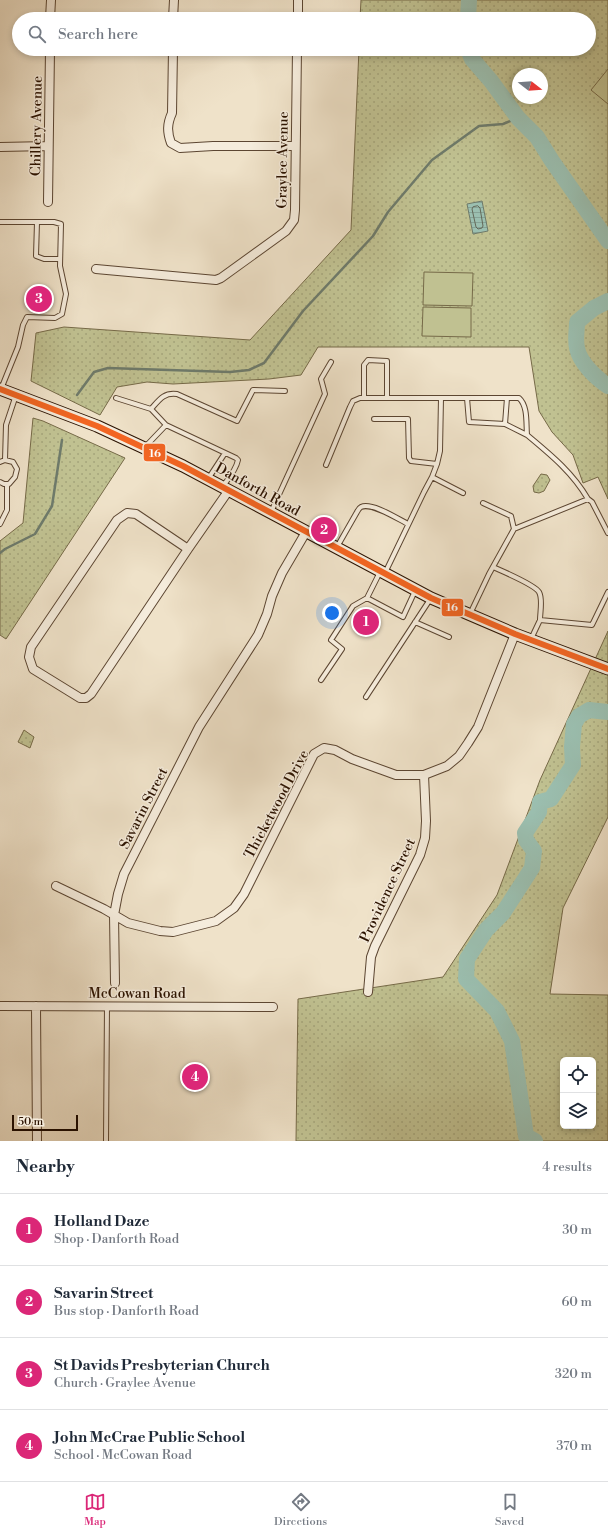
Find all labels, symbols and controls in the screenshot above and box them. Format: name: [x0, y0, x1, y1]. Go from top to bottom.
search box: [12, 12, 596, 56]
icon: search: [26, 23, 48, 45]
text: Search here: [58, 25, 138, 44]
north arrow: [512, 68, 548, 104]
street label: Chillery Avenue: [27, 76, 47, 176]
street label: Graylee Avenue: [273, 111, 293, 209]
pin: 3: [26, 284, 52, 314]
line badge: 16: [143, 443, 166, 462]
text: 16: [149, 447, 161, 461]
street label: Danforth Road: [212, 459, 303, 521]
pin: 2: [311, 515, 337, 545]
line badge: 16: [441, 598, 464, 617]
text: 16: [446, 601, 458, 615]
your location: [322, 603, 342, 623]
pin: 1: [353, 607, 379, 637]
street label: Thicketwood Drive: [241, 747, 313, 862]
street label: Savarin Street: [116, 765, 172, 852]
street label: Providence Street: [356, 835, 420, 945]
street label: McCowan Road: [88, 985, 186, 1003]
map controls: [560, 1057, 596, 1129]
button: locate: [560, 1057, 596, 1093]
pin: 4: [182, 1062, 208, 1092]
button: layers: [560, 1093, 596, 1129]
scale bar: [12, 1113, 78, 1132]
text: 50 m: [18, 1115, 43, 1129]
text: Nearby: [16, 1156, 75, 1178]
text: 4 results: [542, 1159, 592, 1175]
text: Holland Daze: [54, 1212, 150, 1231]
text: 1: [26, 1222, 32, 1238]
text: 30 m: [562, 1222, 592, 1238]
text: Shop · Danforth Road: [54, 1231, 179, 1247]
text: Savarin Street: [54, 1284, 153, 1303]
text: 2: [25, 1294, 33, 1310]
text: 60 m: [561, 1294, 592, 1310]
text: Bus stop · Danforth Road: [54, 1303, 199, 1319]
text: St Davids Presbyterian Church: [54, 1356, 270, 1375]
text: 3: [25, 1366, 33, 1382]
text: 320 m: [555, 1366, 592, 1382]
text: Church · Graylee Avenue: [54, 1375, 196, 1391]
text: John McCrae Public School: [54, 1428, 245, 1447]
text: 4: [25, 1438, 33, 1454]
text: 370 m: [556, 1438, 592, 1454]
text: School · McCowan Road: [54, 1447, 192, 1463]
tab: Map: [84, 1491, 106, 1529]
tab: Directions: [274, 1491, 327, 1529]
tab: Saved: [495, 1491, 524, 1529]

